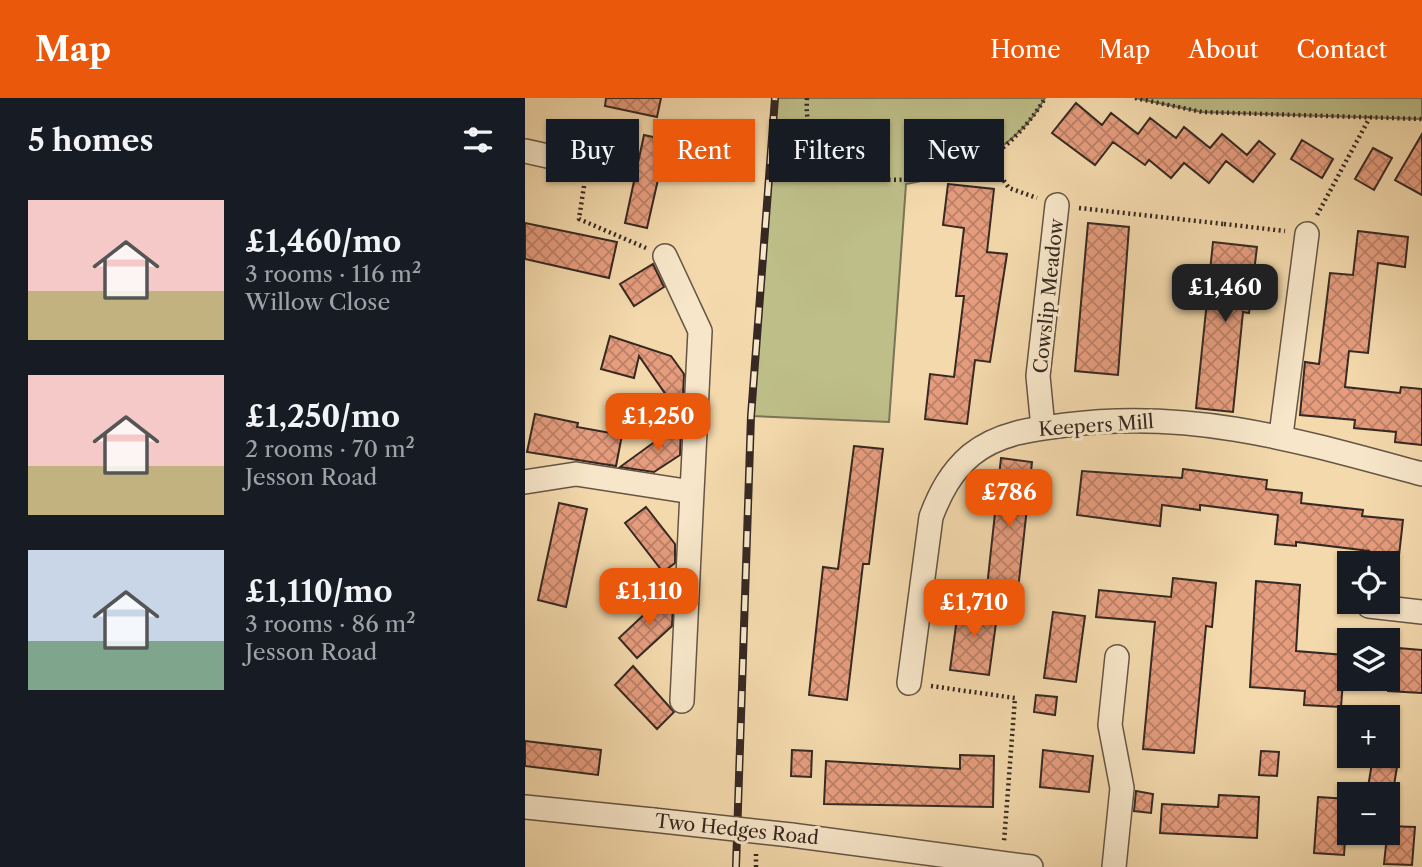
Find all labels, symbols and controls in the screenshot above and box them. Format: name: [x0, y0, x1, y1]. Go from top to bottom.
text: Map: [35, 29, 111, 70]
text: Home: [990, 35, 1061, 64]
text: Map: [1099, 35, 1150, 64]
text: About: [1188, 35, 1259, 64]
text: Contact: [1297, 35, 1387, 64]
chip: Buy: [546, 119, 639, 182]
chip: Rent: [653, 119, 755, 182]
chip: Filters: [769, 119, 890, 182]
chip: New: [904, 119, 1004, 182]
icon: filters: [459, 121, 497, 159]
text: 5 homes: [28, 122, 153, 159]
street label: Cowslip Meadow: [1029, 217, 1068, 375]
text: £1,460/mo: [245, 223, 401, 260]
icon: home: [84, 228, 168, 312]
text: 3 rooms · 116 m²: [245, 260, 421, 288]
pin: £1,460: [1168, 264, 1282, 324]
text: £1,460: [1188, 273, 1262, 301]
text: Willow Close: [245, 288, 390, 316]
pin: £1,250: [601, 394, 715, 453]
text: £1,250/mo: [245, 398, 400, 435]
text: £1,250: [621, 402, 695, 430]
icon: home: [84, 403, 168, 487]
street label: Keepers Mill: [1038, 410, 1155, 441]
text: 2 rooms · 70 m²: [245, 435, 415, 463]
text: Jesson Road: [245, 463, 377, 491]
pin: £786: [968, 470, 1050, 529]
text: £786: [981, 478, 1037, 506]
map controls: [1337, 551, 1400, 845]
button: locate: [1337, 551, 1400, 614]
pin: £1,110: [592, 568, 706, 628]
text: £1,110/mo: [245, 573, 392, 610]
text: £1,110: [615, 577, 683, 605]
icon: home: [84, 578, 168, 662]
pin: £1,710: [917, 580, 1031, 639]
text: £1,710: [940, 588, 1008, 616]
text: 3 rooms · 86 m²: [245, 610, 416, 638]
button: layers: [1337, 628, 1400, 691]
text: Jesson Road: [245, 638, 377, 666]
button: +: [1337, 705, 1400, 768]
button: −: [1337, 782, 1400, 845]
street label: Two Hedges Road: [654, 809, 820, 850]

